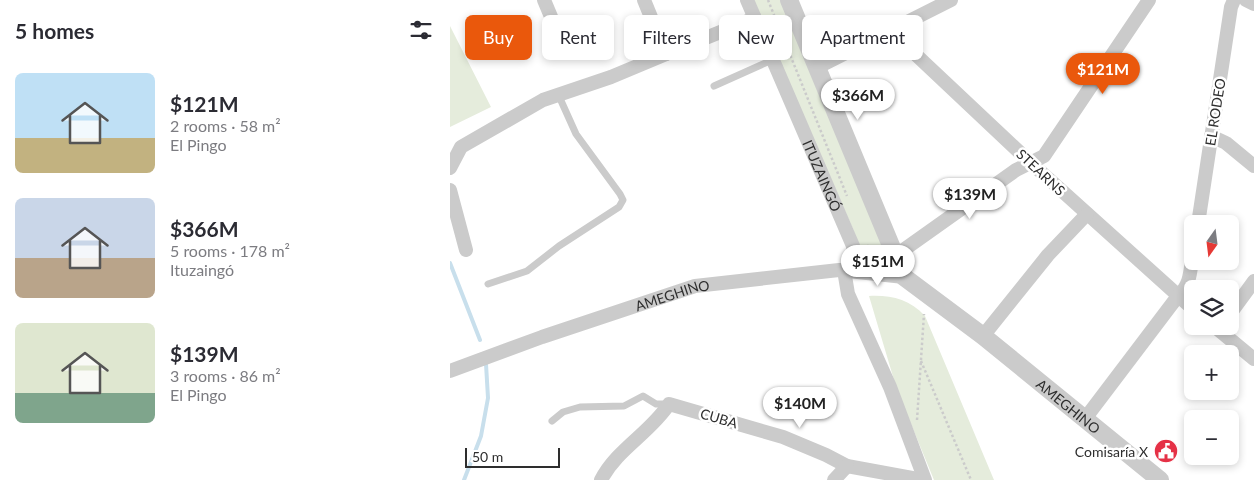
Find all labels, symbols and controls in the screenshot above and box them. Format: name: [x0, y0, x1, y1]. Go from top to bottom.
chip: Buy: [465, 15, 532, 60]
chip: Rent: [542, 15, 614, 60]
chip: Filters: [624, 15, 709, 60]
chip: New: [719, 15, 792, 60]
chip: Apartment: [802, 15, 923, 60]
icon: filters: [407, 16, 435, 44]
text: 5 homes: [15, 18, 94, 43]
pin: $121M: [1068, 52, 1138, 95]
text: $121M: [1077, 59, 1129, 78]
street label: EL RODEO: [1201, 77, 1229, 147]
pin: $366M: [823, 78, 893, 121]
text: $366M: [832, 85, 884, 104]
text: $121M: [170, 91, 239, 116]
icon: home: [55, 93, 115, 153]
text: 2 rooms · 58 m²: [170, 116, 281, 135]
text: El Pingo: [170, 135, 227, 154]
street label: ITUZAINGÓ: [800, 137, 846, 214]
street label: STEARNS: [1013, 145, 1069, 199]
pin: $139M: [935, 178, 1005, 220]
text: $139M: [944, 184, 996, 203]
north arrow: [1184, 215, 1239, 270]
map controls: [1184, 215, 1239, 465]
text: $366M: [170, 216, 239, 241]
icon: home: [55, 218, 115, 278]
text: 5 rooms · 178 m²: [170, 241, 290, 260]
pin: $151M: [843, 244, 913, 287]
text: $151M: [852, 251, 904, 270]
text: Ituzaingó: [170, 260, 234, 279]
street label: AMEGHINO: [633, 276, 710, 314]
button: layers: [1184, 280, 1239, 335]
text: $139M: [170, 341, 239, 366]
icon: home: [55, 343, 115, 403]
button: +: [1184, 345, 1239, 400]
text: 3 rooms · 86 m²: [170, 366, 281, 385]
street label: AMEGHINO: [1033, 375, 1104, 437]
text: El Pingo: [170, 385, 227, 404]
pin: $140M: [765, 386, 835, 429]
text: $140M: [774, 393, 826, 412]
street label: CUBA: [698, 405, 740, 432]
button: −: [1184, 410, 1239, 465]
public building icon: Comisaría X: [1153, 438, 1179, 464]
place label: Comisaría X: [1075, 443, 1148, 460]
scale bar: [465, 445, 560, 468]
text: 50 m: [472, 448, 503, 465]

